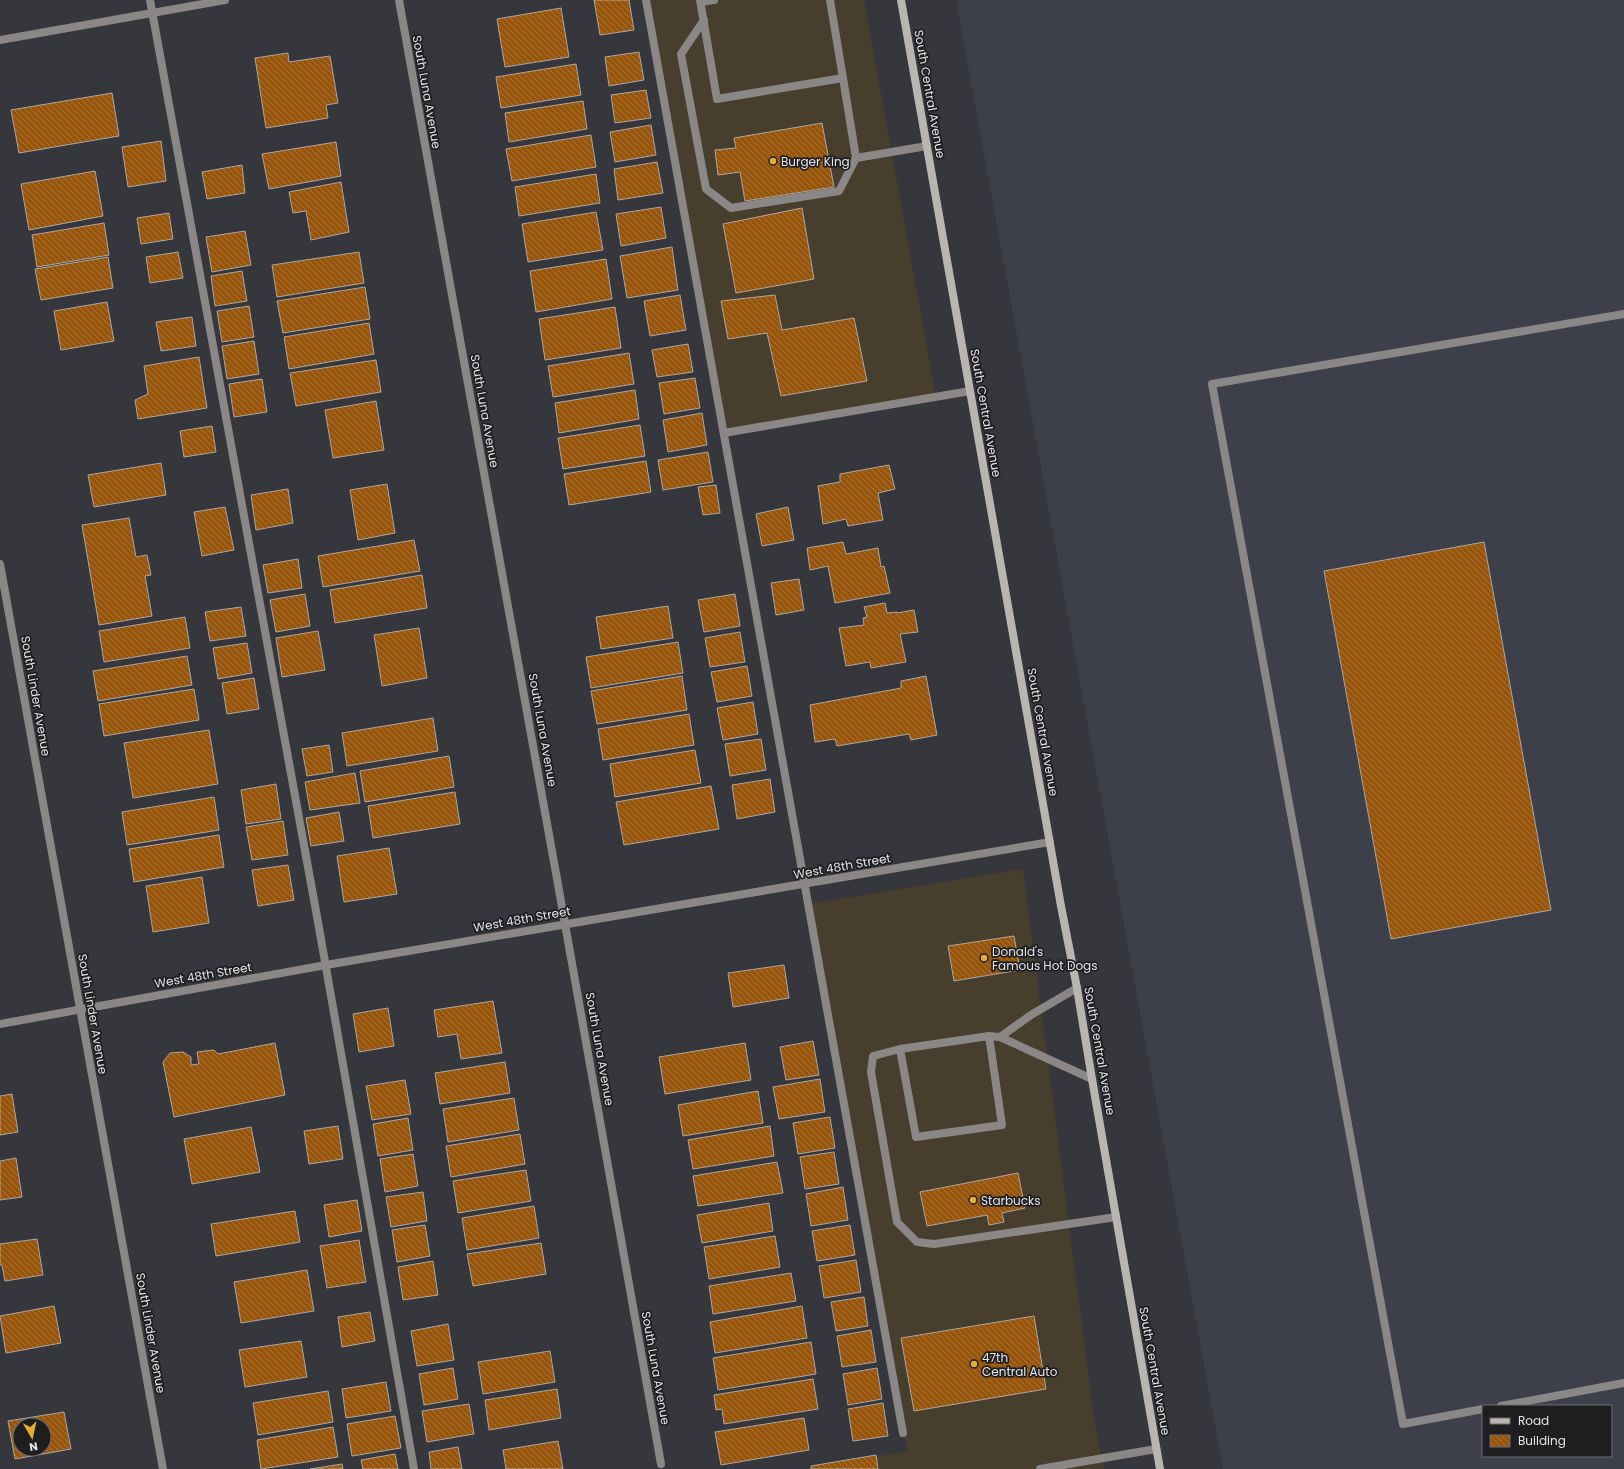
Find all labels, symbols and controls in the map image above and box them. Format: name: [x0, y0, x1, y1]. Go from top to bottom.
street label: South Central Avenue: [910, 28, 950, 160]
street label: South Luna Avenue: [409, 34, 445, 150]
place label: Burger King: [781, 153, 850, 170]
marker: Burger King: [768, 156, 778, 166]
street label: South Central Avenue: [966, 347, 1006, 479]
street label: South Luna Avenue: [467, 353, 503, 469]
street label: South Linder Avenue: [17, 635, 55, 757]
street label: South Central Avenue: [1023, 666, 1063, 798]
street label: South Luna Avenue: [525, 672, 561, 788]
street label: West 48th Street: [792, 849, 892, 883]
street label: West 48th Street: [472, 902, 572, 936]
place label: Donald's Famous Hot Dogs: [992, 943, 1097, 974]
street label: South Linder Avenue: [74, 953, 112, 1075]
marker: Donald's Famous Hot Dogs: [979, 953, 989, 963]
street label: West 48th Street: [153, 958, 253, 992]
street label: South Central Avenue: [1080, 985, 1120, 1117]
street label: South Luna Avenue: [582, 991, 618, 1107]
place label: Starbucks: [981, 1192, 1041, 1209]
marker: Starbucks: [968, 1195, 978, 1205]
street label: South Linder Avenue: [132, 1272, 170, 1394]
street label: South Central Avenue: [1135, 1305, 1175, 1437]
street label: South Luna Avenue: [638, 1310, 674, 1426]
place label: 47th Central Auto: [982, 1349, 1058, 1380]
marker: 47th Central Auto: [969, 1359, 979, 1369]
legend: [1482, 1405, 1612, 1457]
text: Road: [1518, 1412, 1549, 1429]
north arrow: [12, 1417, 52, 1457]
text: Building: [1518, 1432, 1566, 1449]
text: N: [28, 1438, 39, 1455]

